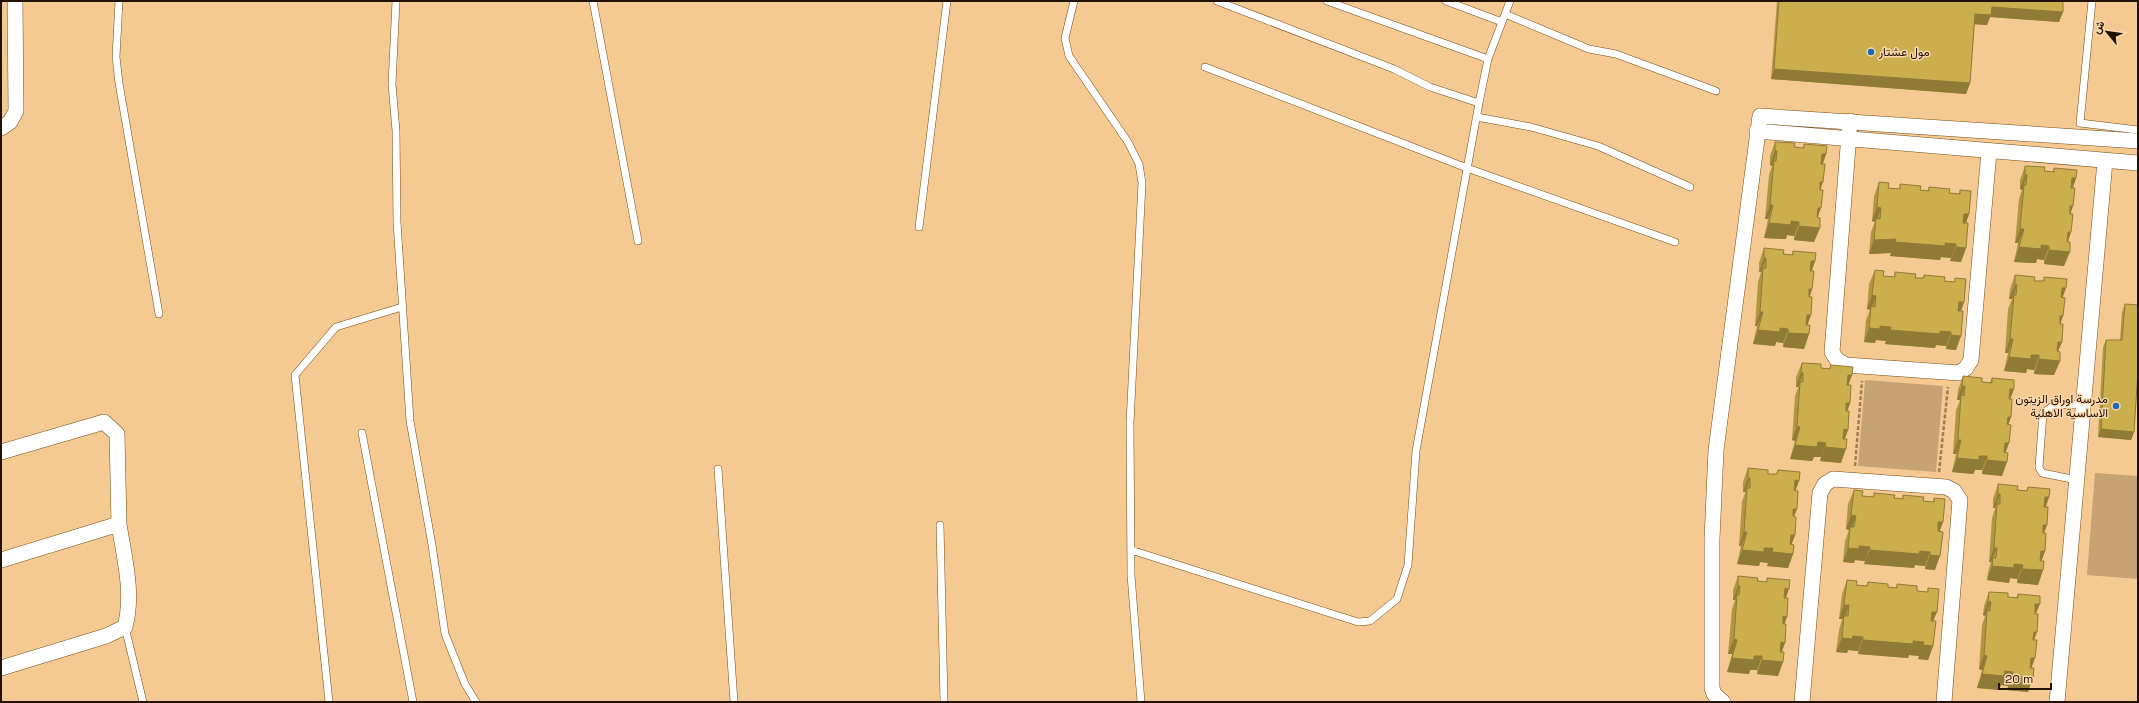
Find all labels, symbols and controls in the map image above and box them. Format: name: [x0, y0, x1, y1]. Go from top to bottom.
north arrow: [2087, 12, 2127, 52]
text: ش: [2089, 18, 2108, 36]
place label: مول عشتار: [1878, 44, 1930, 60]
marker: مول عشتار: [1866, 47, 1876, 57]
place label: مدرسة اوراق الزيتون الاساسية الاهلية: [2015, 391, 2108, 421]
marker: مدرسة اوراق الزيتون الاساسية الاهلية: [2111, 401, 2121, 411]
scale bar: [1999, 665, 2051, 691]
text: 20 m: [2005, 671, 2033, 687]

